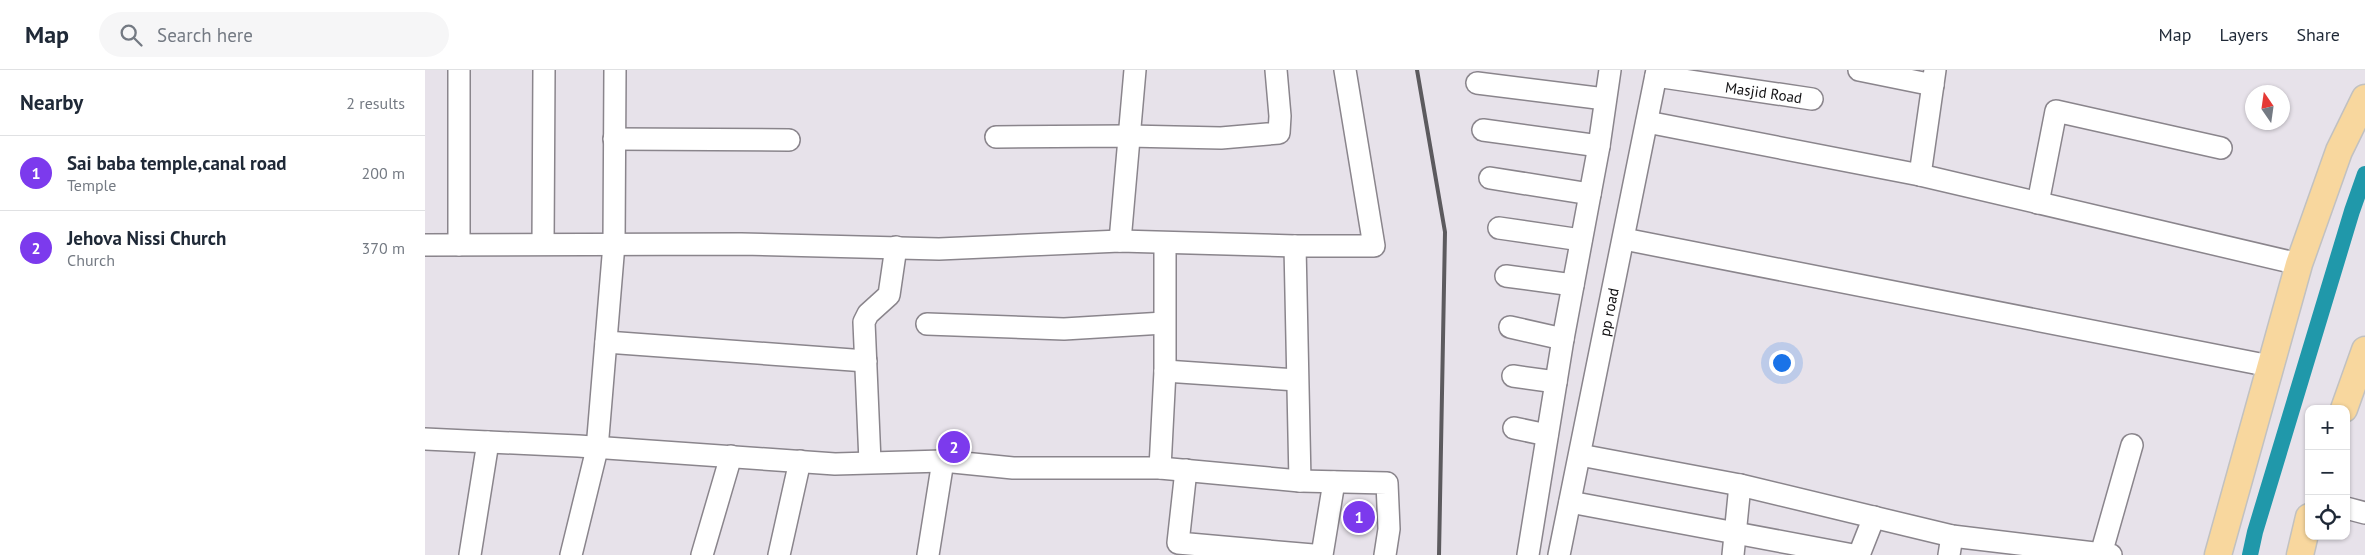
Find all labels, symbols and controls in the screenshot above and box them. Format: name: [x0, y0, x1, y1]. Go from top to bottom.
search box: [99, 12, 449, 57]
text: Map: [25, 19, 69, 50]
icon: search: [117, 21, 145, 49]
text: Search here: [157, 23, 253, 47]
text: Map: [2159, 23, 2191, 46]
text: Layers: [2219, 23, 2268, 46]
text: Share: [2296, 23, 2340, 46]
street label: Masjid Road: [1724, 77, 1804, 107]
north arrow: [2245, 85, 2290, 130]
text: Nearby: [20, 89, 83, 116]
text: 2 results: [346, 93, 405, 113]
text: Sai baba temple,canal road: [67, 151, 287, 175]
text: 1: [31, 163, 41, 183]
text: 200 m: [362, 163, 405, 183]
text: Temple: [67, 175, 116, 195]
text: Jehova Nissi Church: [67, 226, 226, 250]
text: 2: [31, 238, 41, 258]
text: 370 m: [362, 238, 405, 258]
text: Church: [67, 250, 115, 270]
street label: pp road: [1594, 286, 1622, 338]
your location: [1769, 350, 1795, 376]
map controls: [2305, 405, 2350, 540]
button: +: [2305, 405, 2350, 450]
pin: 2: [938, 428, 970, 466]
button: −: [2305, 450, 2350, 495]
button: locate: [2305, 495, 2350, 540]
pin: 1: [1343, 498, 1375, 536]

